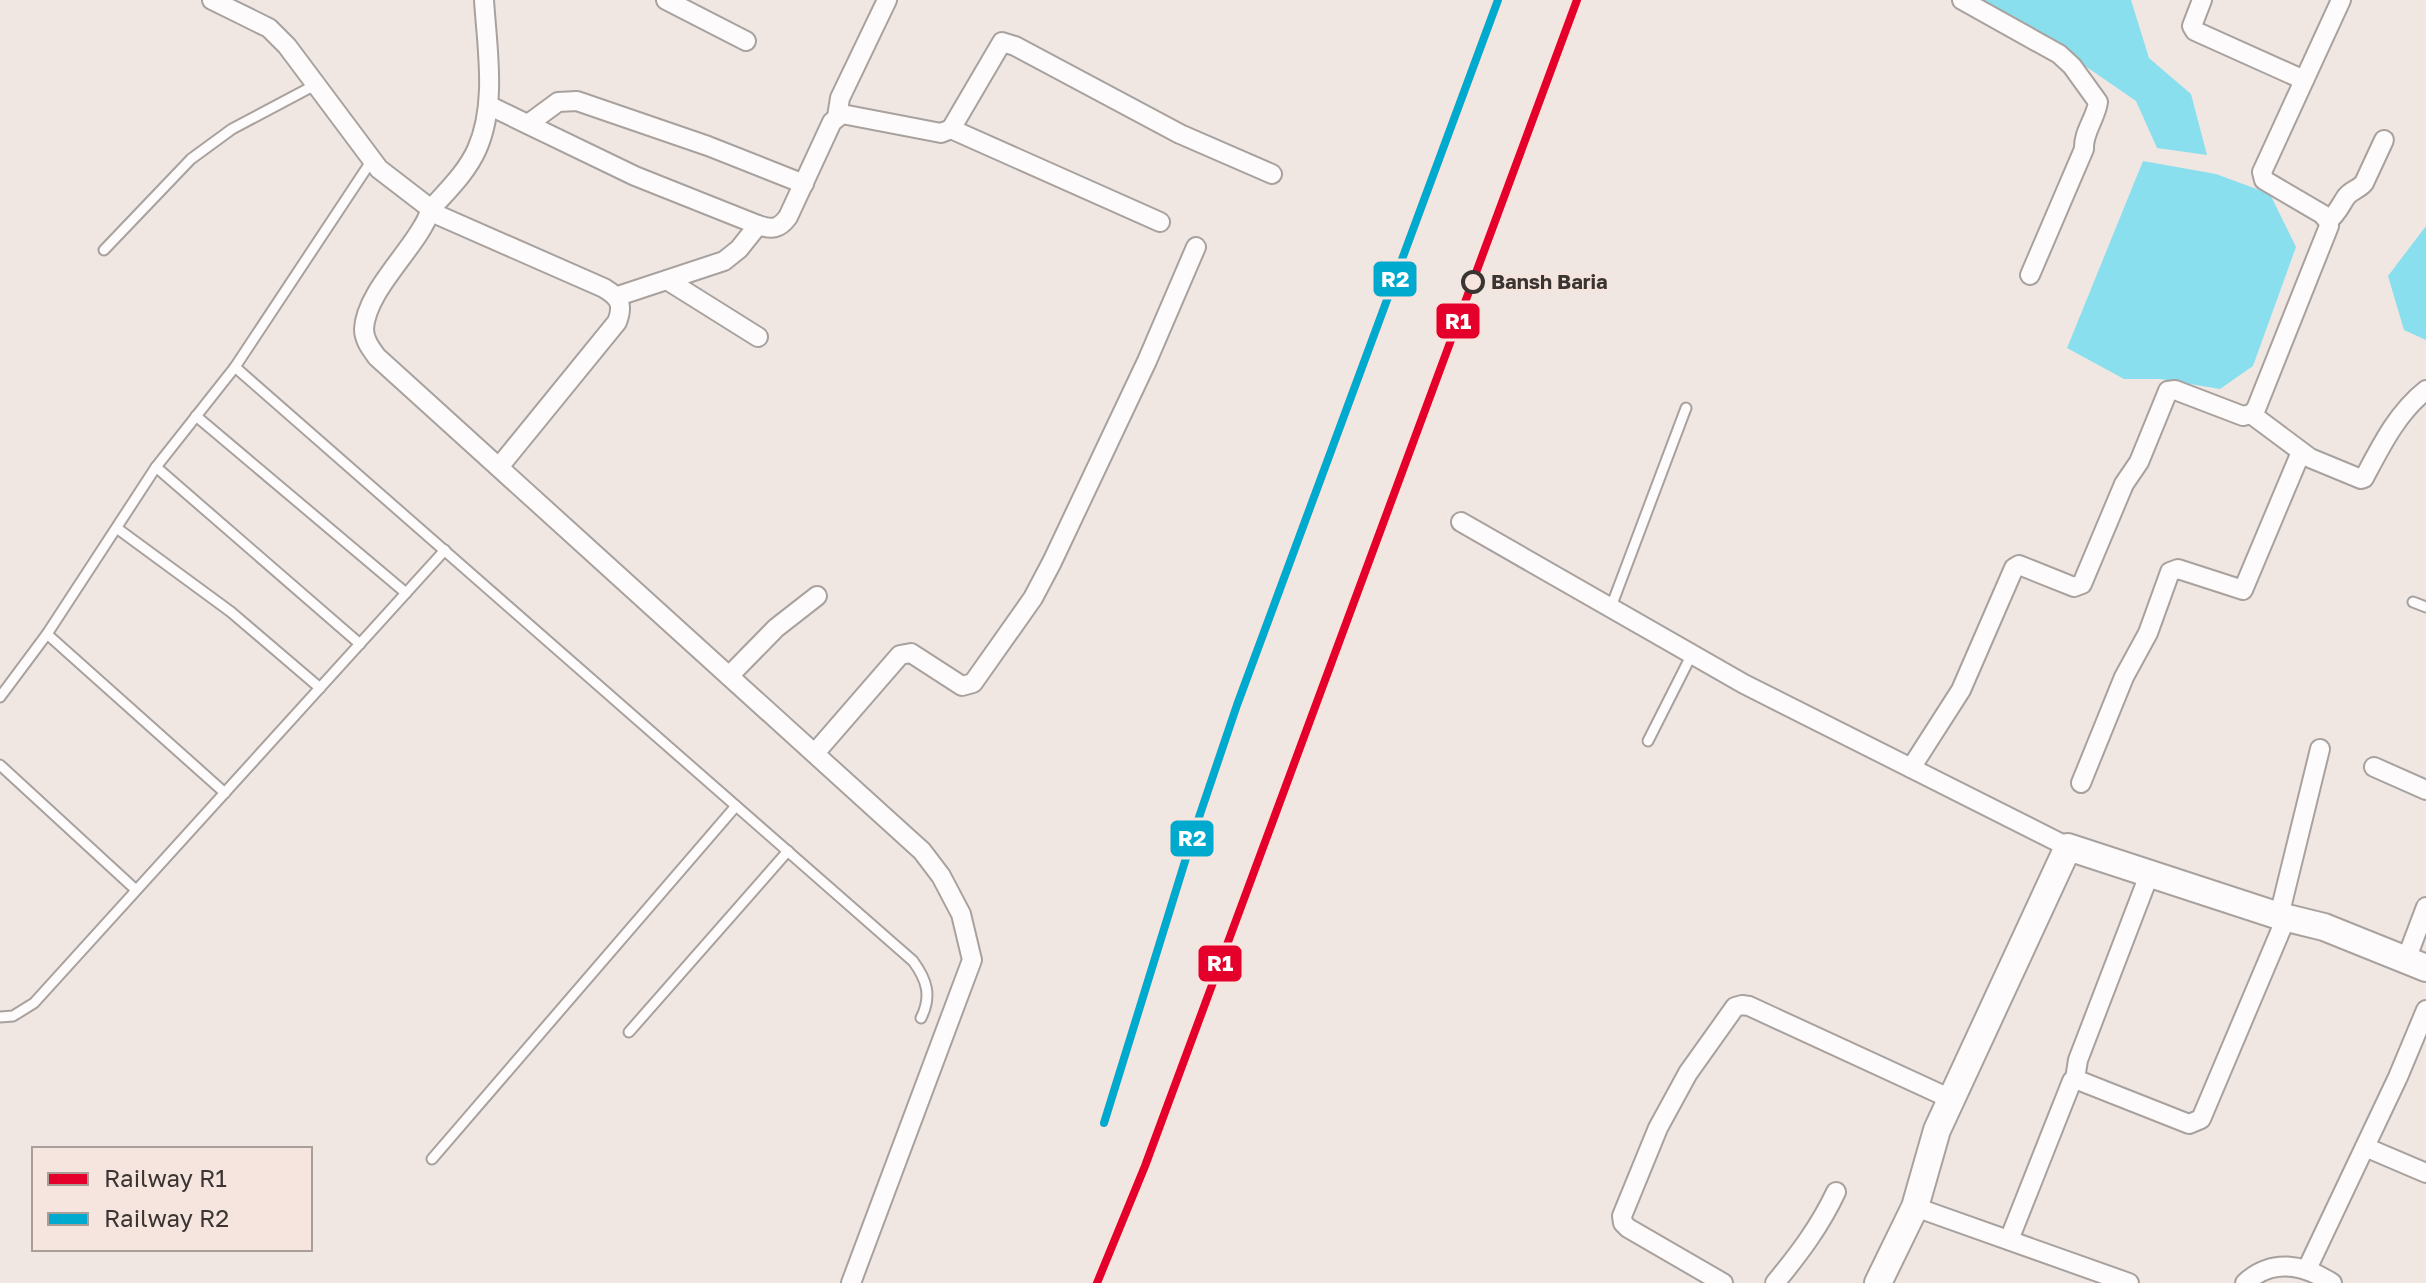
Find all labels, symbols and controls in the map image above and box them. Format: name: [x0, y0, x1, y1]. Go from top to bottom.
line badge: R2: [1372, 260, 1418, 298]
text: R2: [1381, 265, 1409, 292]
place label: Bansh Baria: [1491, 269, 1608, 293]
marker: Bansh Baria: [1462, 271, 1484, 293]
line badge: R1: [1435, 302, 1481, 340]
text: R1: [1445, 307, 1471, 334]
line badge: R2: [1169, 819, 1215, 858]
text: R2: [1178, 824, 1206, 851]
line badge: R1: [1197, 944, 1243, 983]
text: R1: [1207, 949, 1233, 976]
legend: [32, 1147, 312, 1251]
text: Railway R1: [104, 1163, 227, 1192]
text: Railway R2: [104, 1203, 229, 1232]

